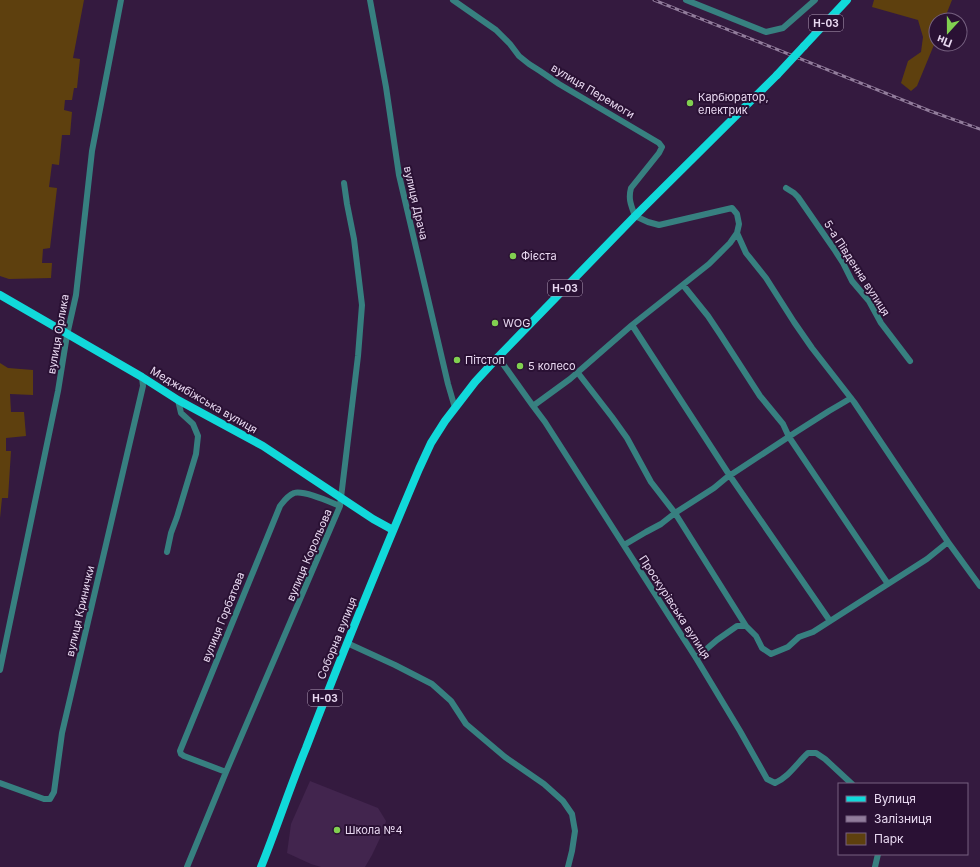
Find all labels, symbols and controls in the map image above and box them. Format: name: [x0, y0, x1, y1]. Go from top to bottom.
north arrow: [928, 12, 968, 52]
road number: Н-03: [809, 15, 843, 31]
text: Пн: [935, 32, 954, 51]
street label: вулиця Перемоги: [549, 61, 637, 121]
place label: Карбюратор, електрик: [698, 90, 769, 117]
marker: Карбюратор, електрик: [685, 98, 695, 108]
street label: вулиця Драча: [401, 165, 431, 241]
street label: 5-а Південна вулиця: [821, 218, 893, 318]
place label: Фієста: [521, 249, 557, 263]
marker: Фієста: [508, 251, 518, 261]
road number: Н-03: [548, 280, 582, 296]
street label: вулиця Орлика: [44, 293, 72, 375]
place label: WOG: [503, 316, 530, 330]
marker: WOG: [490, 318, 500, 328]
place label: Пітстоп: [465, 353, 505, 367]
marker: Пітстоп: [452, 355, 462, 365]
place label: 5 колесо: [528, 359, 576, 373]
marker: 5 колесо: [515, 361, 525, 371]
street label: Меджибіжська вулиця: [148, 364, 260, 436]
street label: вулиця Корольова: [283, 507, 335, 603]
street label: Проскурівська вулиця: [636, 553, 714, 661]
street label: вулиця Кринички: [63, 564, 97, 658]
street label: вулиця Горбатова: [199, 570, 247, 664]
street label: Соборна вулиця: [314, 595, 360, 681]
road number: Н-03: [308, 690, 342, 706]
legend: [838, 783, 968, 855]
text: Вулиця: [874, 791, 916, 806]
text: Залізниця: [874, 811, 932, 826]
place label: Школа №4: [345, 823, 403, 837]
marker: Школа №4: [332, 825, 342, 835]
text: Парк: [874, 831, 904, 846]

